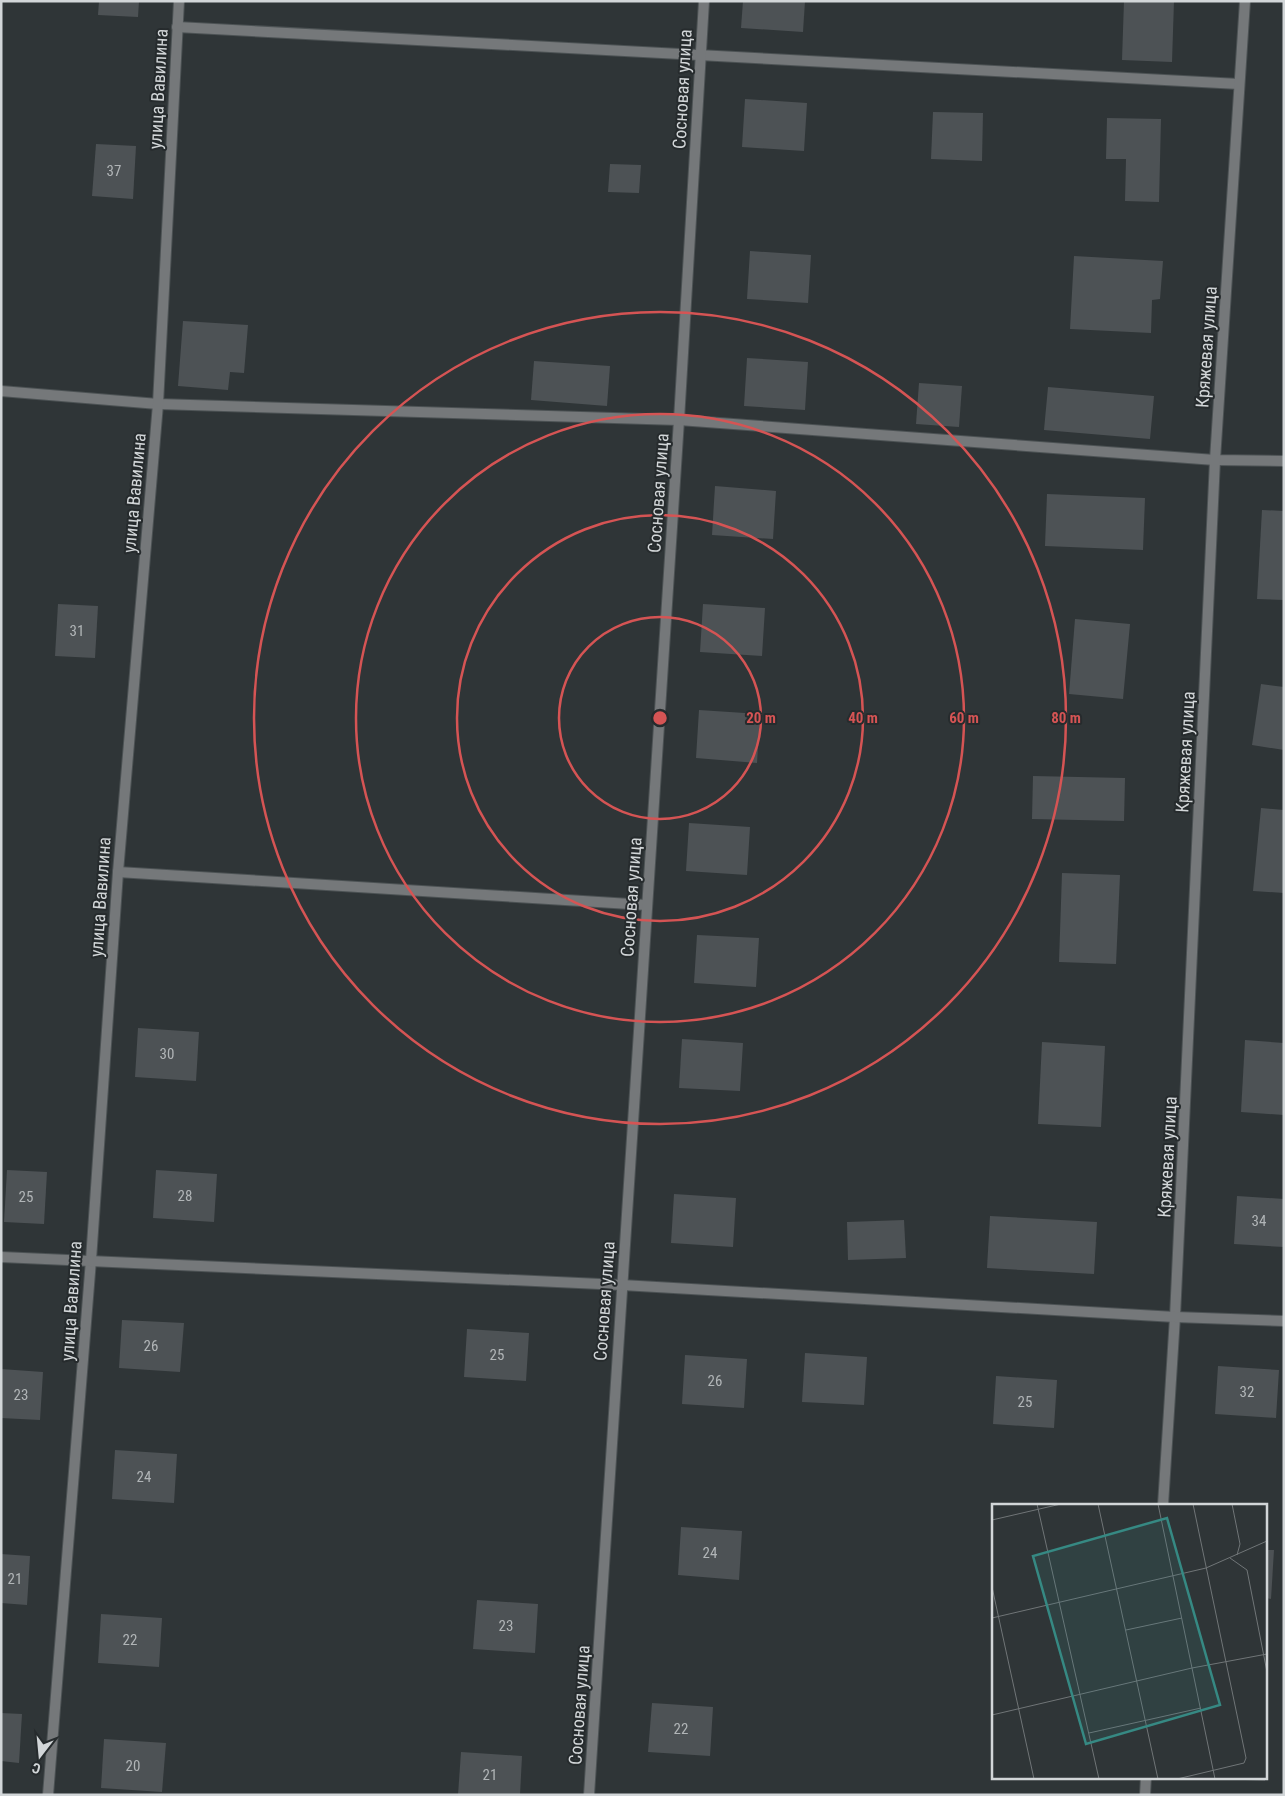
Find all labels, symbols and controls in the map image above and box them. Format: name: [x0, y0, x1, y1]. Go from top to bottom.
street label: улица Вавилина: [144, 28, 172, 150]
street label: Сосновая улица: [668, 29, 696, 149]
house number: 37: [107, 162, 121, 180]
street label: Кряжевая улица: [1191, 286, 1221, 408]
street label: улица Вавилина: [118, 432, 150, 554]
street label: Сосновая улица: [643, 433, 673, 553]
house number: 31: [70, 622, 84, 640]
street label: Кряжевая улица: [1171, 691, 1199, 813]
centre of rings: [651, 709, 669, 727]
text: 20 m: [746, 709, 776, 727]
text: 40 m: [848, 709, 878, 727]
text: 60 m: [949, 709, 979, 727]
text: 80 m: [1051, 709, 1081, 727]
street label: улица Вавилина: [85, 836, 115, 958]
street label: Сосновая улица: [616, 837, 646, 957]
house number: 30: [160, 1045, 174, 1063]
street label: Кряжевая улица: [1153, 1096, 1181, 1218]
house number: 28: [178, 1187, 192, 1205]
house number: 25: [19, 1188, 33, 1206]
house number: 34: [1252, 1212, 1266, 1230]
street label: улица Вавилина: [56, 1240, 86, 1362]
street label: Сосновая улица: [589, 1241, 619, 1361]
house number: 26: [144, 1337, 158, 1355]
house number: 25: [490, 1346, 504, 1364]
house number: 26: [708, 1372, 722, 1390]
house number: 32: [1240, 1383, 1254, 1401]
house number: 23: [14, 1386, 28, 1404]
house number: 25: [1018, 1393, 1032, 1411]
house number: 24: [137, 1468, 151, 1486]
inset map: [992, 1504, 1268, 1778]
house number: 24: [703, 1544, 717, 1562]
house number: 21: [8, 1570, 22, 1588]
house number: 23: [499, 1617, 513, 1635]
house number: 22: [123, 1631, 137, 1649]
street label: Сосновая улица: [564, 1645, 594, 1765]
house number: 22: [674, 1720, 688, 1738]
north arrow: [15, 1731, 65, 1781]
house number: 20: [126, 1757, 140, 1775]
text: С: [30, 1760, 42, 1777]
house number: 21: [483, 1766, 497, 1784]

